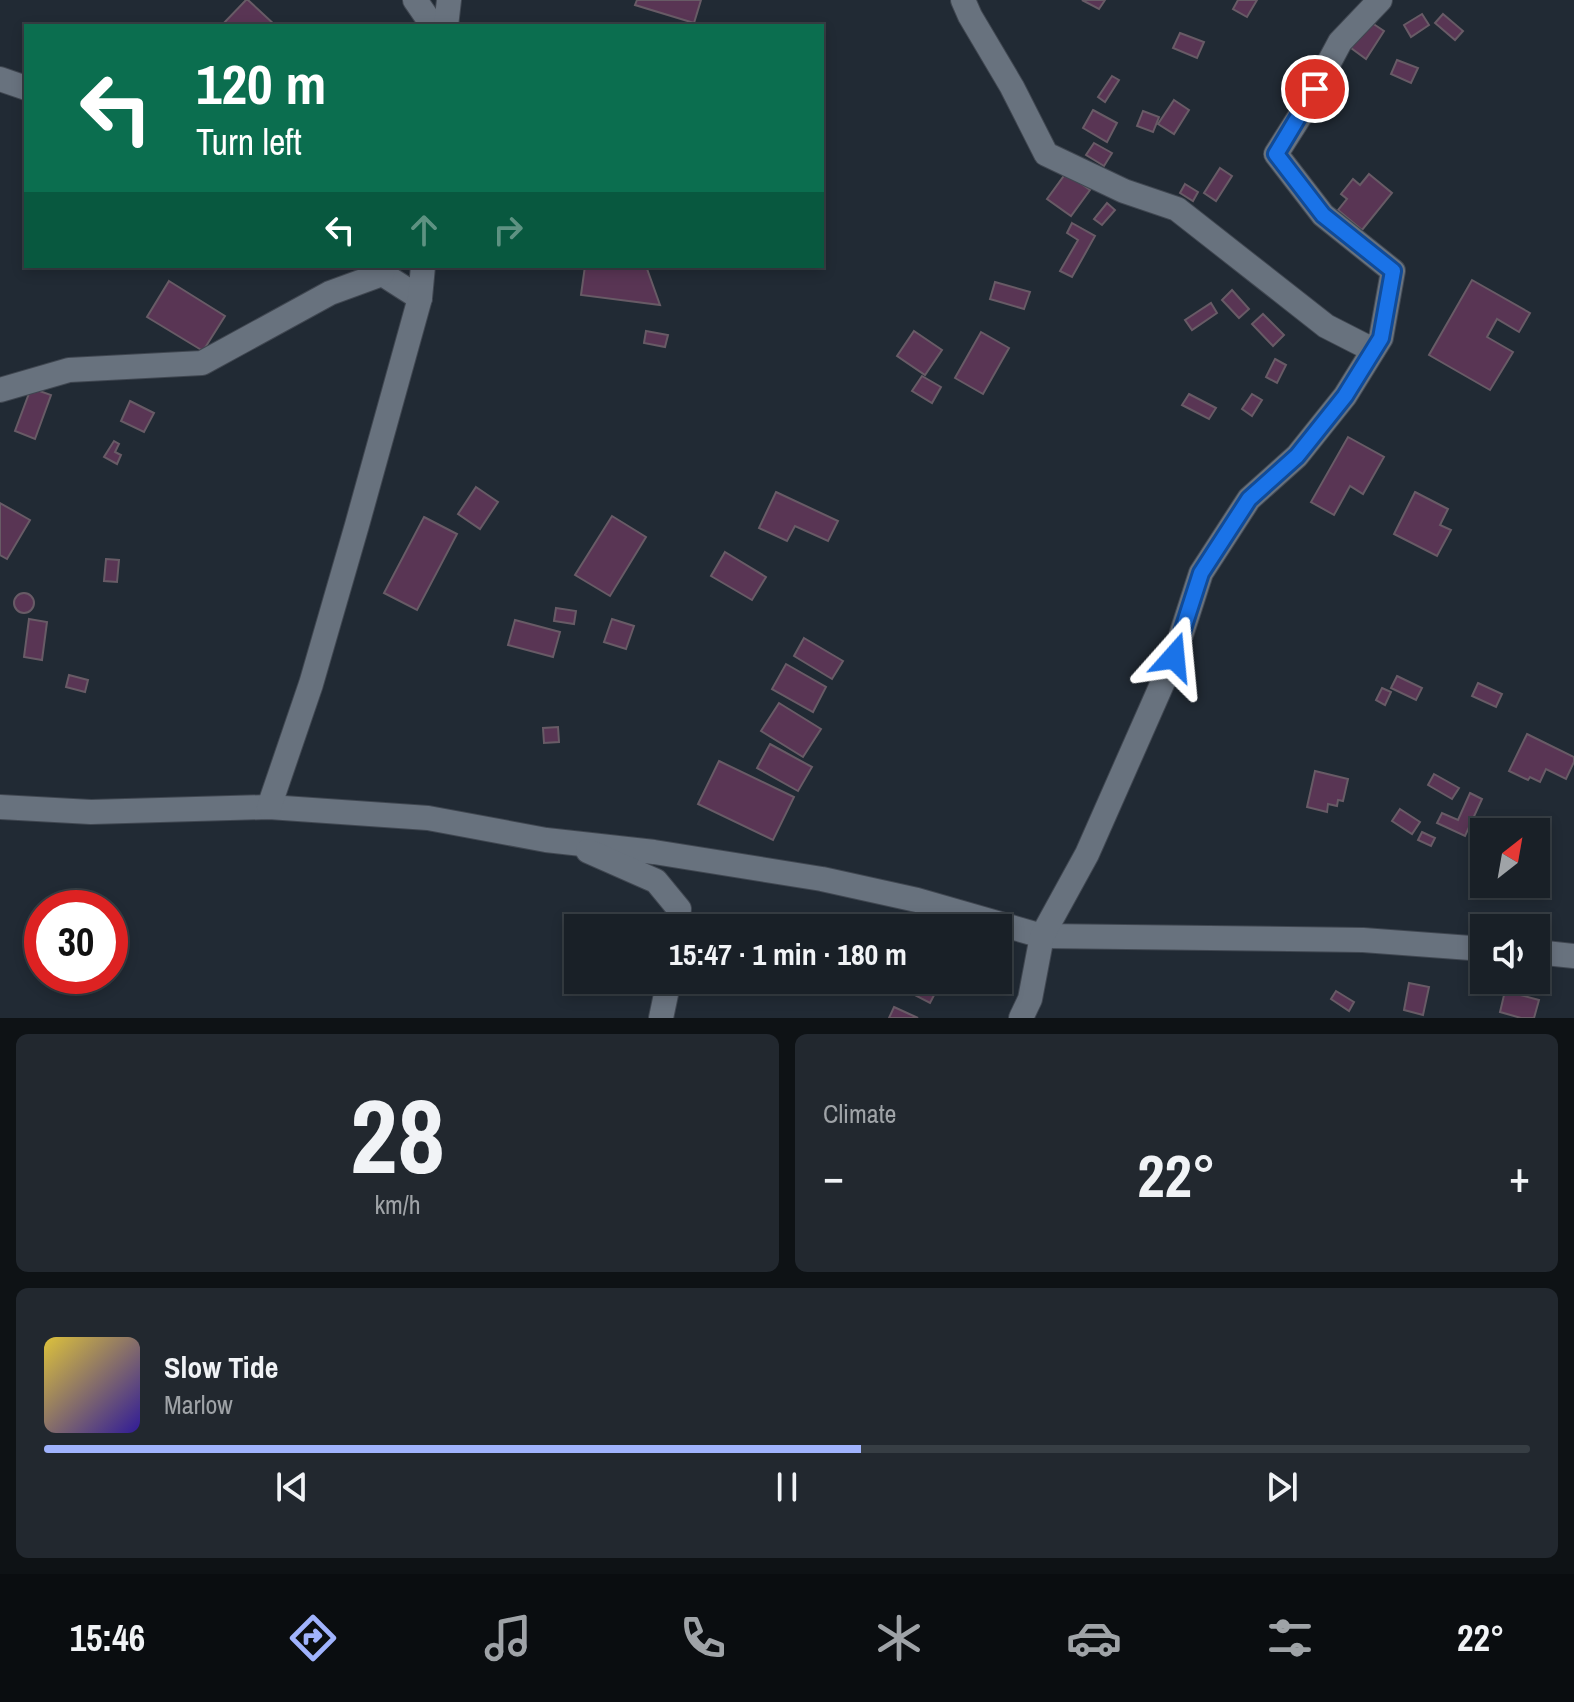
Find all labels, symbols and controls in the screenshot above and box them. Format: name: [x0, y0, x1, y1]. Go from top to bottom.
text: 120 m: [196, 46, 326, 121]
pin: [1281, 55, 1349, 123]
icon: left: [64, 56, 168, 160]
icon: arrive: [1293, 67, 1337, 111]
text: Turn left: [196, 118, 302, 166]
icon: left: [318, 208, 362, 252]
icon: ahead: [402, 208, 446, 252]
icon: right: [486, 208, 530, 252]
position arrow: [1132, 615, 1216, 699]
north arrow: [1470, 818, 1550, 898]
map controls: [1470, 818, 1550, 994]
speed limit sign: 30: [24, 890, 128, 994]
button: sound: [1470, 914, 1550, 994]
text: 15:47 · 1 min · 180 m: [669, 934, 907, 974]
text: 28: [350, 1065, 445, 1205]
text: Climate: [823, 1096, 896, 1131]
text: 22°: [1137, 1135, 1216, 1216]
text: −: [823, 1146, 844, 1206]
text: +: [1509, 1146, 1530, 1206]
text: km/h: [374, 1187, 421, 1222]
text: Slow Tide: [164, 1347, 278, 1387]
text: Marlow: [164, 1387, 233, 1422]
icon: previous: [270, 1465, 314, 1509]
icon: pause: [765, 1465, 809, 1509]
icon: next: [1260, 1465, 1304, 1509]
icon: directions: [285, 1610, 341, 1666]
icon: music: [480, 1610, 536, 1666]
icon: phone: [675, 1610, 731, 1666]
icon: climate: [871, 1610, 927, 1666]
icon: car: [1066, 1610, 1122, 1666]
icon: filters: [1262, 1610, 1318, 1666]
text: 15:46: [70, 1614, 145, 1662]
text: 22°: [1457, 1614, 1504, 1662]

